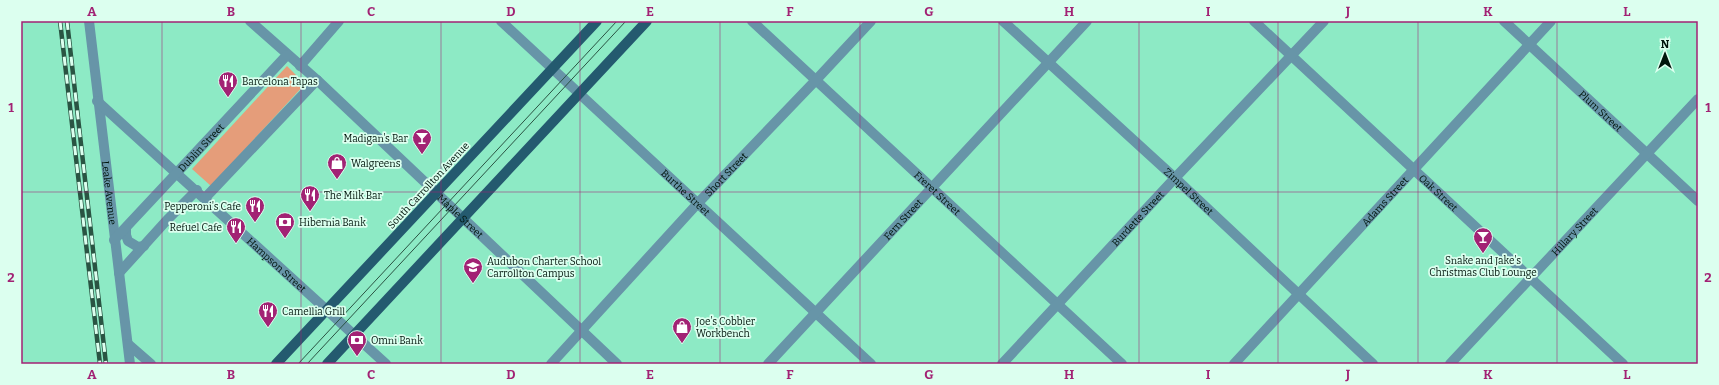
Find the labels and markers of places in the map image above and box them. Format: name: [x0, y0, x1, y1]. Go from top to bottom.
restaurant icon: Barcelona Tapas: [217, 70, 239, 98]
place label: Barcelona Tapas: [242, 76, 318, 88]
bar icon: Madigan's Bar: [411, 127, 433, 155]
place label: Madigan's Bar: [343, 133, 409, 145]
shop icon: Walgreens: [326, 152, 348, 180]
place label: Walgreens: [351, 158, 401, 170]
restaurant icon: The Milk Bar: [299, 184, 321, 212]
place label: The Milk Bar: [324, 190, 383, 202]
restaurant icon: Pepperoni's Cafe: [244, 195, 266, 223]
place label: Pepperoni's Cafe: [164, 201, 241, 213]
bank icon: Hibernia Bank: [274, 211, 296, 239]
restaurant icon: Refuel Cafe: [225, 216, 247, 244]
place label: Hibernia Bank: [299, 217, 366, 229]
place label: Refuel Cafe: [170, 222, 222, 234]
bar icon: Snake and Jake's Christmas Club Lounge: [1472, 226, 1494, 254]
place label: Snake and Jake's Christmas Club Lounge: [1429, 255, 1537, 279]
school or university icon: Audubon Charter School Carrollton Campus: [462, 256, 484, 284]
place label: Audubon Charter School Carrollton Campus: [487, 256, 601, 280]
restaurant icon: Camellia Grill: [257, 300, 279, 328]
place label: Camellia Grill: [282, 306, 345, 318]
shop icon: Joe's Cobbler Workbench: [671, 316, 693, 344]
place label: Joe's Cobbler Workbench: [695, 316, 756, 340]
bank icon: Omni Bank: [346, 329, 368, 357]
place label: Omni Bank: [371, 335, 423, 347]

